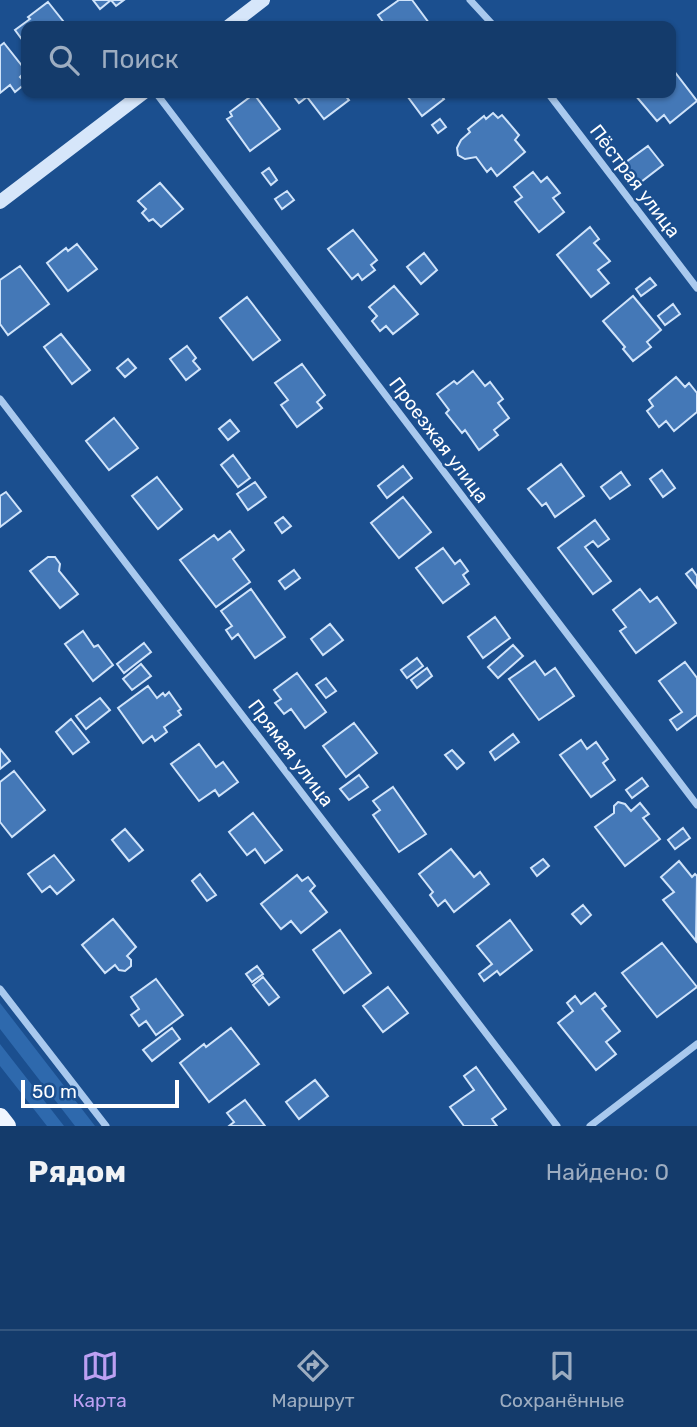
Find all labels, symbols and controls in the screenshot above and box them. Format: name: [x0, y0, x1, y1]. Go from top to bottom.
search box: [21, 21, 676, 98]
icon: search: [45, 41, 83, 79]
text: Поиск: [101, 44, 179, 75]
street label: Пёстрая улица: [585, 120, 685, 242]
street label: Проезжая улица: [384, 373, 494, 507]
street label: Прямая улица: [243, 695, 339, 811]
scale bar: [21, 1077, 178, 1109]
text: 50 m: [32, 1080, 77, 1103]
text: Рядом: [28, 1154, 126, 1190]
text: Найдено: 0: [546, 1158, 669, 1186]
tab: Карта: [72, 1347, 127, 1412]
tab: Маршрут: [272, 1347, 355, 1412]
tab: Сохранённые: [499, 1347, 625, 1412]

